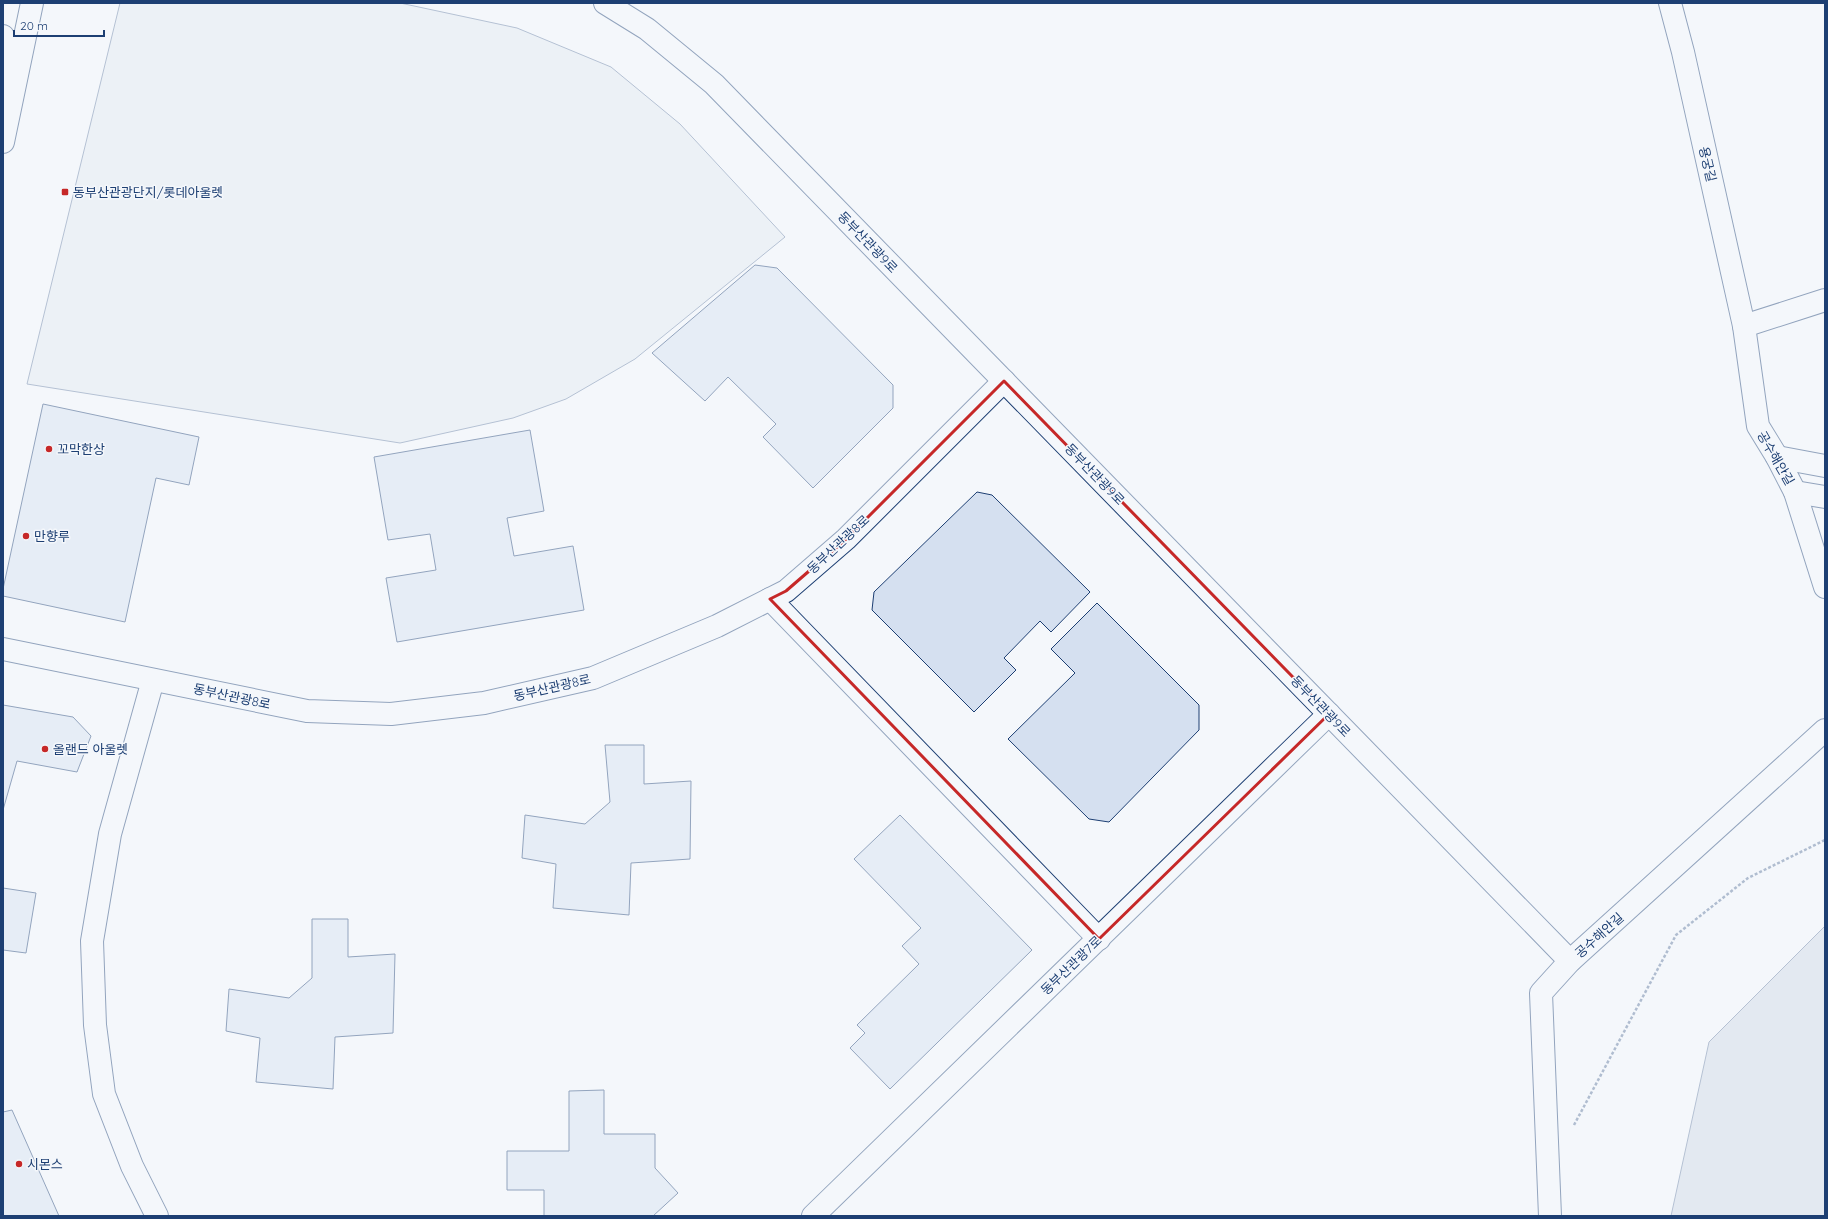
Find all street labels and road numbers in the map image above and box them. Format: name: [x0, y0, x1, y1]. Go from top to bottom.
street label: 용궁길: [1696, 145, 1720, 183]
street label: 동부산관광9로: [835, 208, 901, 276]
street label: 공수해안길: [1754, 428, 1798, 488]
street label: 동부산관광9로: [1062, 440, 1128, 508]
street label: 동부산관광8로: [804, 511, 872, 577]
street label: 동부산관광8로: [512, 670, 592, 704]
street label: 동부산관광9로: [1288, 672, 1354, 740]
street label: 동부산관광8로: [192, 680, 272, 712]
street label: 공수해안길: [1571, 909, 1627, 961]
street label: 동부산관광7로: [1037, 932, 1105, 998]

